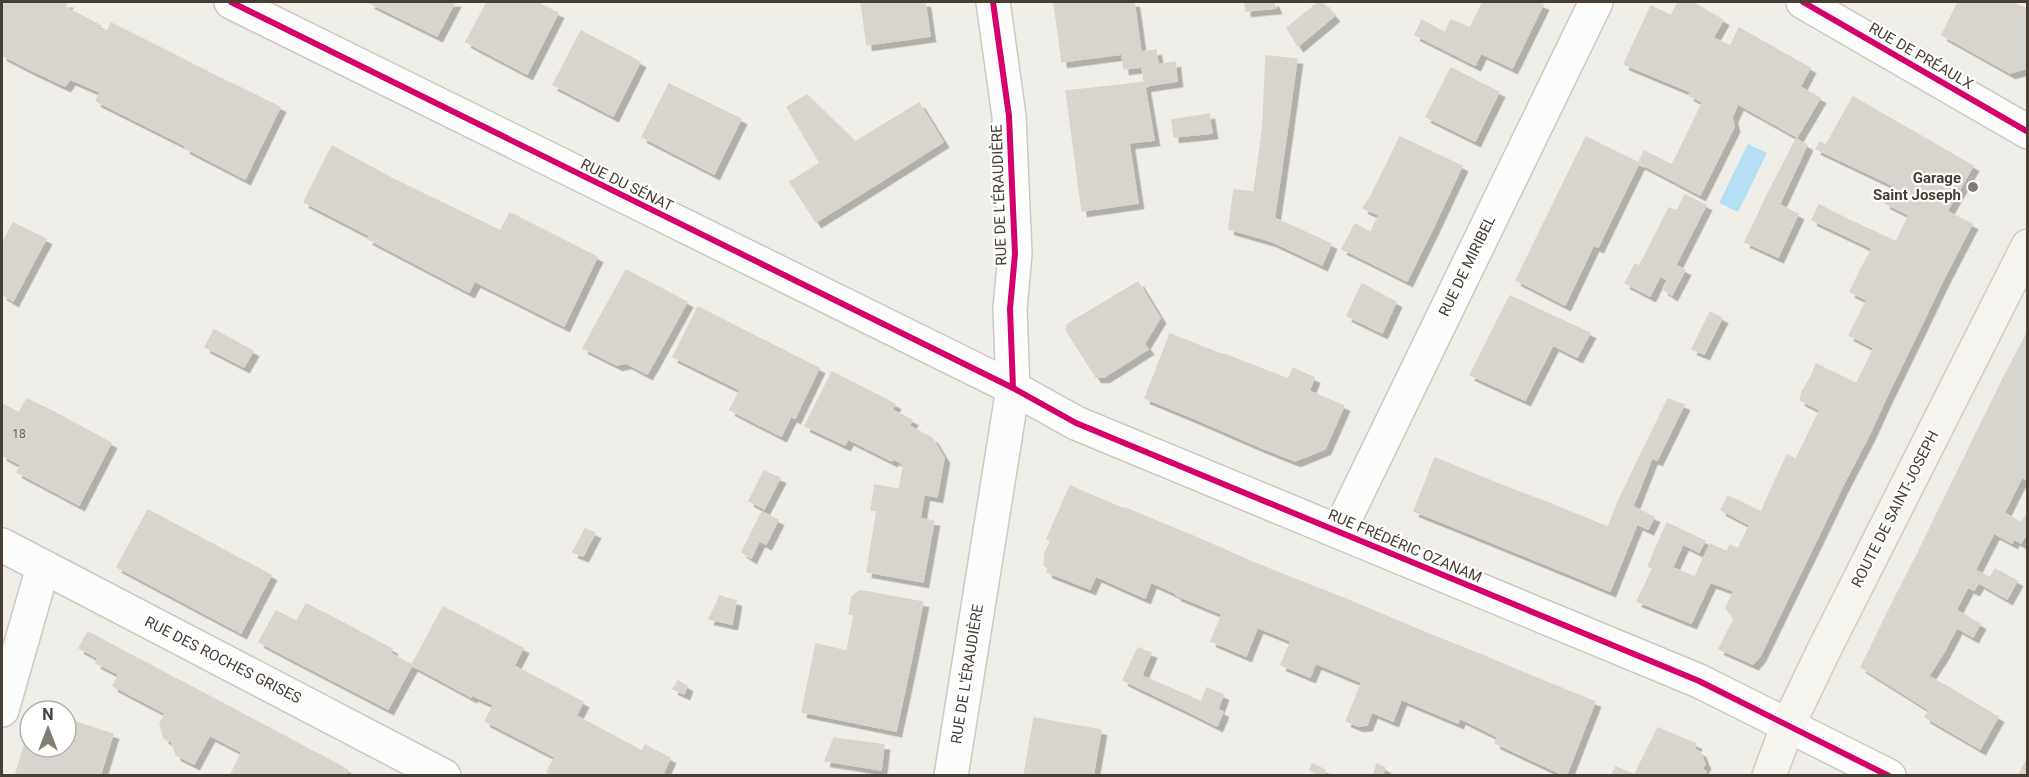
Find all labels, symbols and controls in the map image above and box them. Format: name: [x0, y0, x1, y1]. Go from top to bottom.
street label: RUE DE PRÉAULX: [1866, 19, 1977, 93]
street label: RUE DE L'ÉRAUDIÈRE: [988, 124, 1010, 266]
street label: RUE DU SÉNAT: [578, 155, 676, 215]
place label: Garage Saint Joseph: [1873, 169, 1961, 204]
marker: Garage Saint Joseph: [1966, 180, 1980, 194]
street label: RUE DE MIRIBEL: [1435, 213, 1499, 319]
house number: 18: [12, 427, 26, 441]
street label: ROUTE DE SAINT-JOSEPH: [1848, 428, 1942, 590]
street label: RUE FRÉDÉRIC OZANAM: [1325, 505, 1485, 587]
street label: RUE DE L'ÉRAUDIÈRE: [947, 602, 987, 745]
street label: RUE DES ROCHES GRISES: [142, 613, 304, 707]
north arrow: [18, 699, 78, 759]
text: N: [42, 705, 54, 724]

